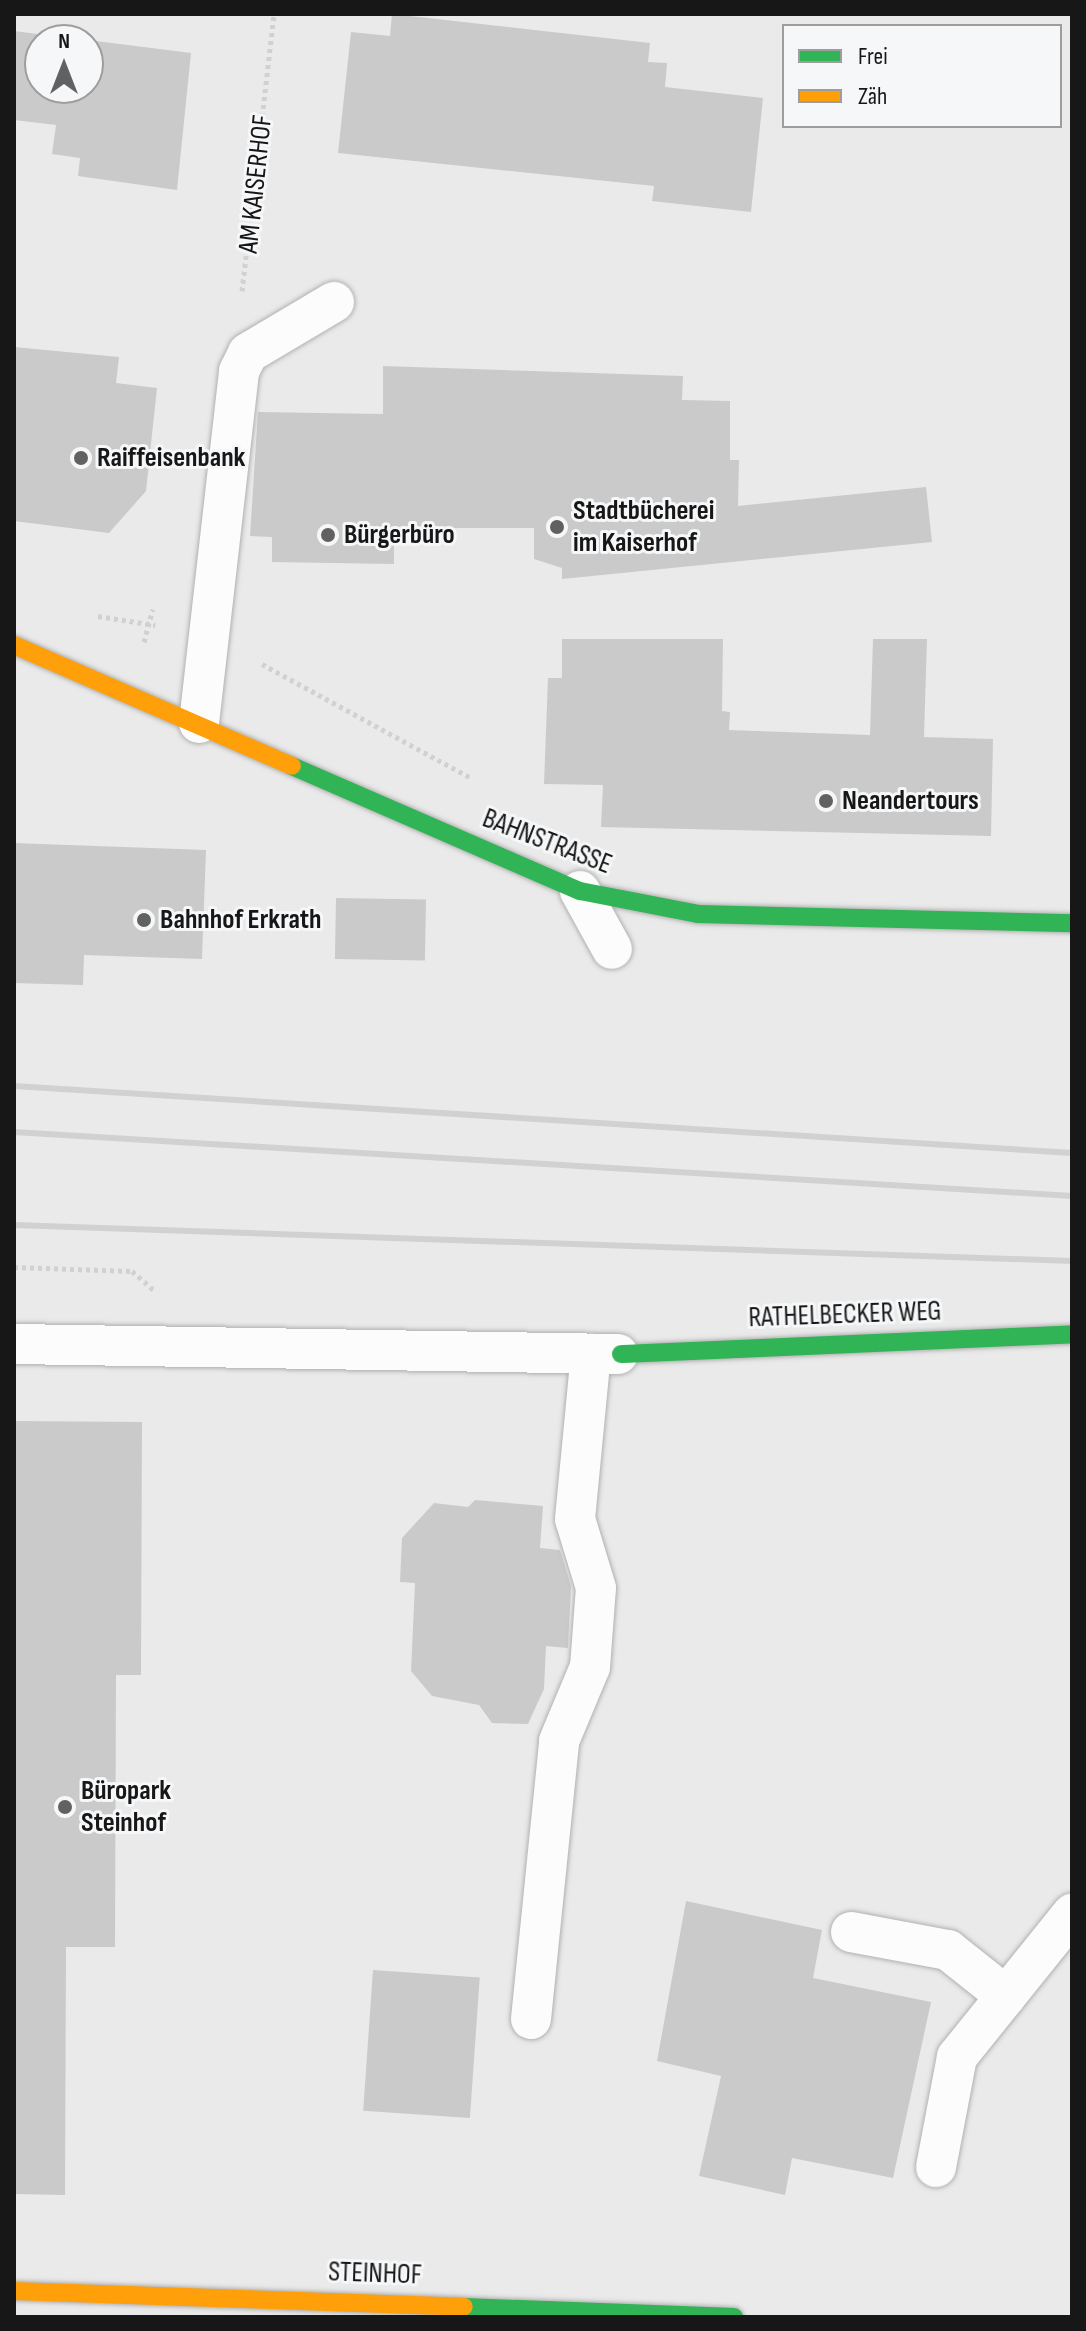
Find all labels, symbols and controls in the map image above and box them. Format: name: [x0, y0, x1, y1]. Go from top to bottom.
north arrow: [24, 24, 104, 104]
legend: [782, 24, 1062, 128]
text: N: [58, 28, 70, 55]
text: Frei: [858, 42, 888, 71]
text: Zäh: [858, 82, 887, 111]
street label: AM KAISERHOF: [232, 113, 280, 255]
place label: Raiffeisenbank: [97, 441, 245, 475]
marker: Raiffeisenbank: [72, 449, 90, 467]
place label: Stadtbücherei im Kaiserhof: [573, 494, 714, 560]
place label: Bürgerbüro: [344, 518, 455, 552]
marker: Stadtbücherei im Kaiserhof: [548, 518, 566, 536]
marker: Bürgerbüro: [319, 526, 337, 544]
place label: Neandertours: [842, 784, 979, 818]
marker: Neandertours: [817, 792, 835, 810]
street label: BAHNSTRASSE: [478, 802, 616, 882]
place label: Bahnhof Erkrath: [160, 903, 322, 937]
marker: Bahnhof Erkrath: [135, 911, 153, 929]
street label: RATHELBECKER WEG: [748, 1295, 942, 1335]
place label: Büropark Steinhof: [81, 1774, 171, 1840]
marker: Büropark Steinhof: [56, 1798, 74, 1816]
street label: STEINHOF: [328, 2256, 422, 2292]

